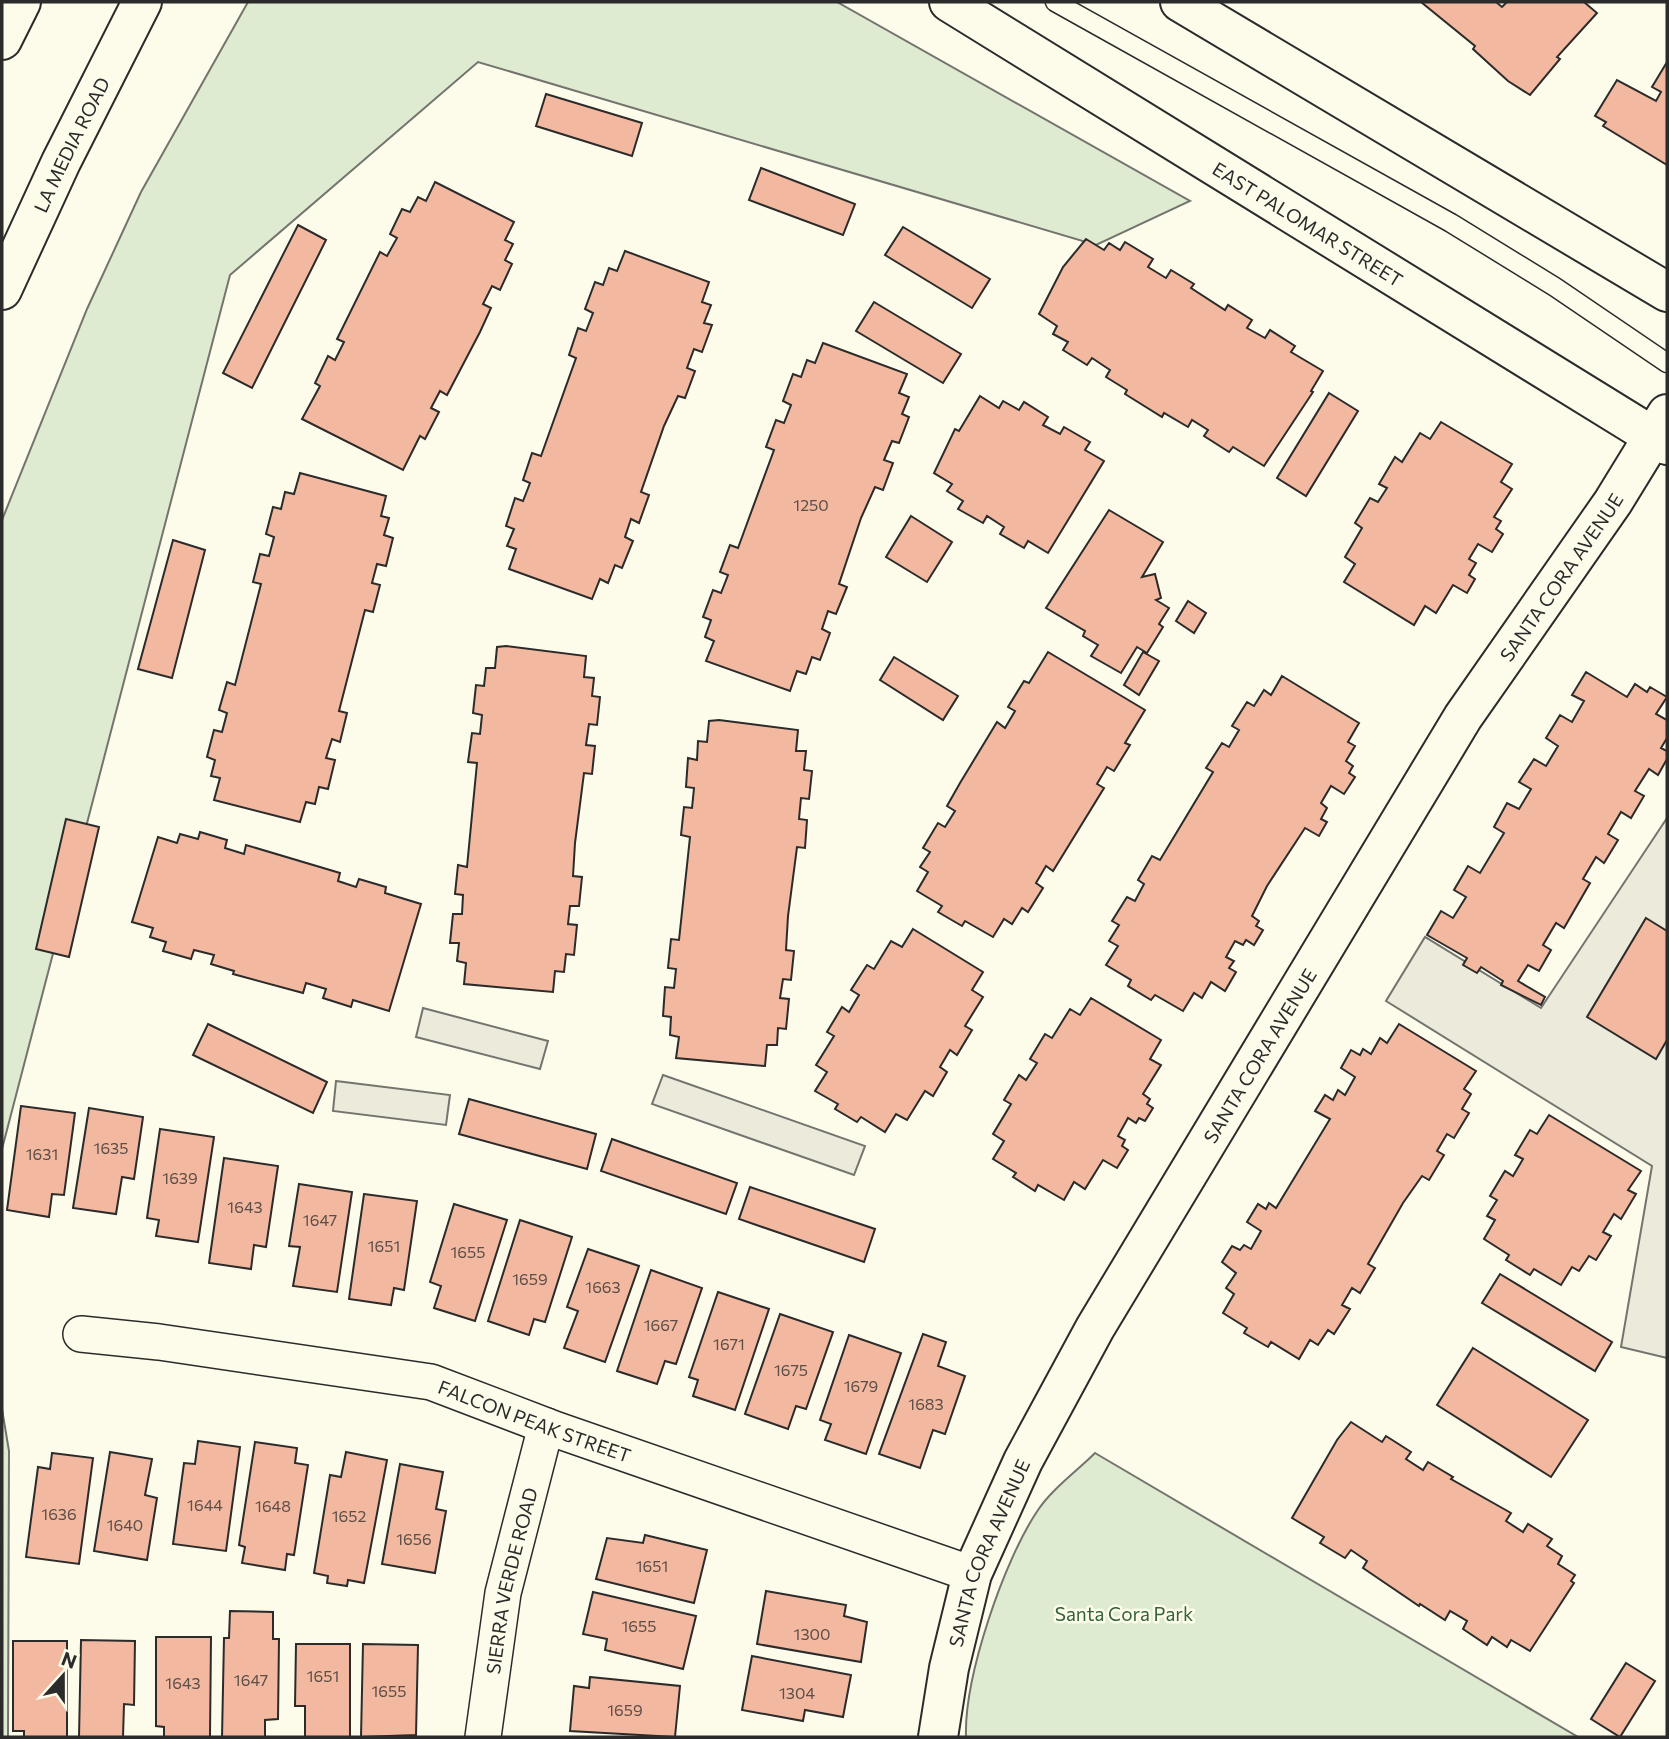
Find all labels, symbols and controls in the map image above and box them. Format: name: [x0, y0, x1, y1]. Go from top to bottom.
street label: LA MEDIA ROAD: [28, 73, 114, 216]
street label: EAST PALOMAR STREET: [1209, 156, 1407, 291]
street label: SANTA CORA AVENUE: [1494, 489, 1627, 665]
house number: 1250: [793, 495, 829, 514]
street label: SANTA CORA AVENUE: [1198, 964, 1320, 1147]
house number: 1635: [94, 1138, 128, 1157]
house number: 1631: [26, 1144, 58, 1163]
house number: 1639: [162, 1168, 198, 1187]
house number: 1643: [227, 1197, 263, 1216]
house number: 1647: [303, 1210, 337, 1229]
house number: 1651: [368, 1236, 400, 1255]
house number: 1655: [451, 1242, 485, 1261]
house number: 1659: [512, 1269, 548, 1288]
house number: 1663: [585, 1277, 621, 1296]
house number: 1667: [644, 1315, 678, 1334]
house number: 1671: [713, 1334, 745, 1353]
house number: 1675: [774, 1360, 808, 1379]
street label: FALCON PEAK STREET: [435, 1374, 634, 1466]
house number: 1679: [844, 1376, 878, 1395]
house number: 1683: [908, 1394, 944, 1413]
street label: SANTA CORA AVENUE: [943, 1455, 1034, 1649]
street label: SIERRA VERDE ROAD: [480, 1485, 541, 1675]
house number: 1644: [187, 1495, 223, 1514]
house number: 1648: [255, 1496, 291, 1515]
house number: 1636: [41, 1504, 77, 1523]
house number: 1652: [332, 1506, 366, 1525]
house number: 1640: [107, 1515, 143, 1534]
house number: 1656: [396, 1529, 432, 1548]
house number: 1651: [636, 1556, 668, 1575]
park label: Santa Cora Park: [1055, 1602, 1193, 1625]
house number: 1655: [622, 1616, 656, 1635]
house number: 1300: [794, 1624, 830, 1643]
north arrow: [28, 1641, 98, 1711]
text: N: [58, 1646, 80, 1673]
house number: 1651: [307, 1666, 339, 1685]
house number: 1647: [234, 1670, 268, 1689]
house number: 1643: [165, 1673, 201, 1692]
house number: 1655: [372, 1681, 406, 1700]
house number: 1304: [779, 1683, 815, 1702]
house number: 1659: [607, 1700, 643, 1719]

